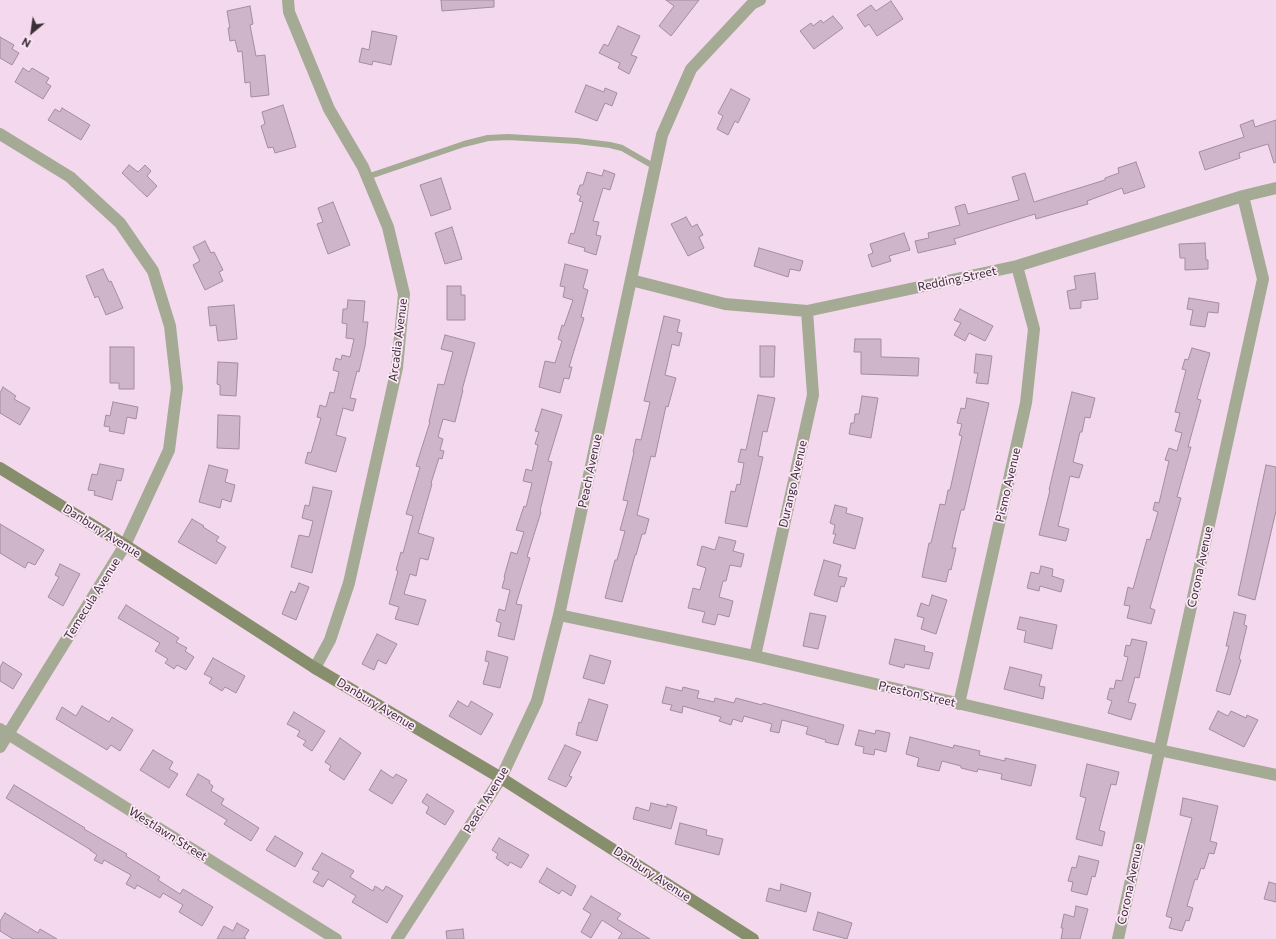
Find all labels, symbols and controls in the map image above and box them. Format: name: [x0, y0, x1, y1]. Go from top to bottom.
north arrow: [12, 12, 52, 52]
text: N: [19, 35, 33, 51]
street label: Redding Street: [916, 264, 998, 294]
street label: Arcadia Avenue: [386, 298, 410, 382]
street label: Peach Avenue: [575, 433, 605, 509]
street label: Durango Avenue: [776, 439, 810, 529]
street label: Pismo Avenue: [992, 446, 1024, 524]
street label: Danbury Avenue: [60, 501, 144, 561]
street label: Corona Avenue: [1184, 525, 1216, 609]
street label: Temecula Avenue: [61, 555, 123, 643]
street label: Danbury Avenue: [334, 675, 418, 733]
street label: Preston Street: [877, 678, 957, 710]
street label: Peach Avenue: [461, 764, 511, 836]
street label: Westlawn Street: [126, 804, 210, 864]
street label: Corona Avenue: [1114, 842, 1146, 926]
street label: Danbury Avenue: [611, 844, 693, 904]

